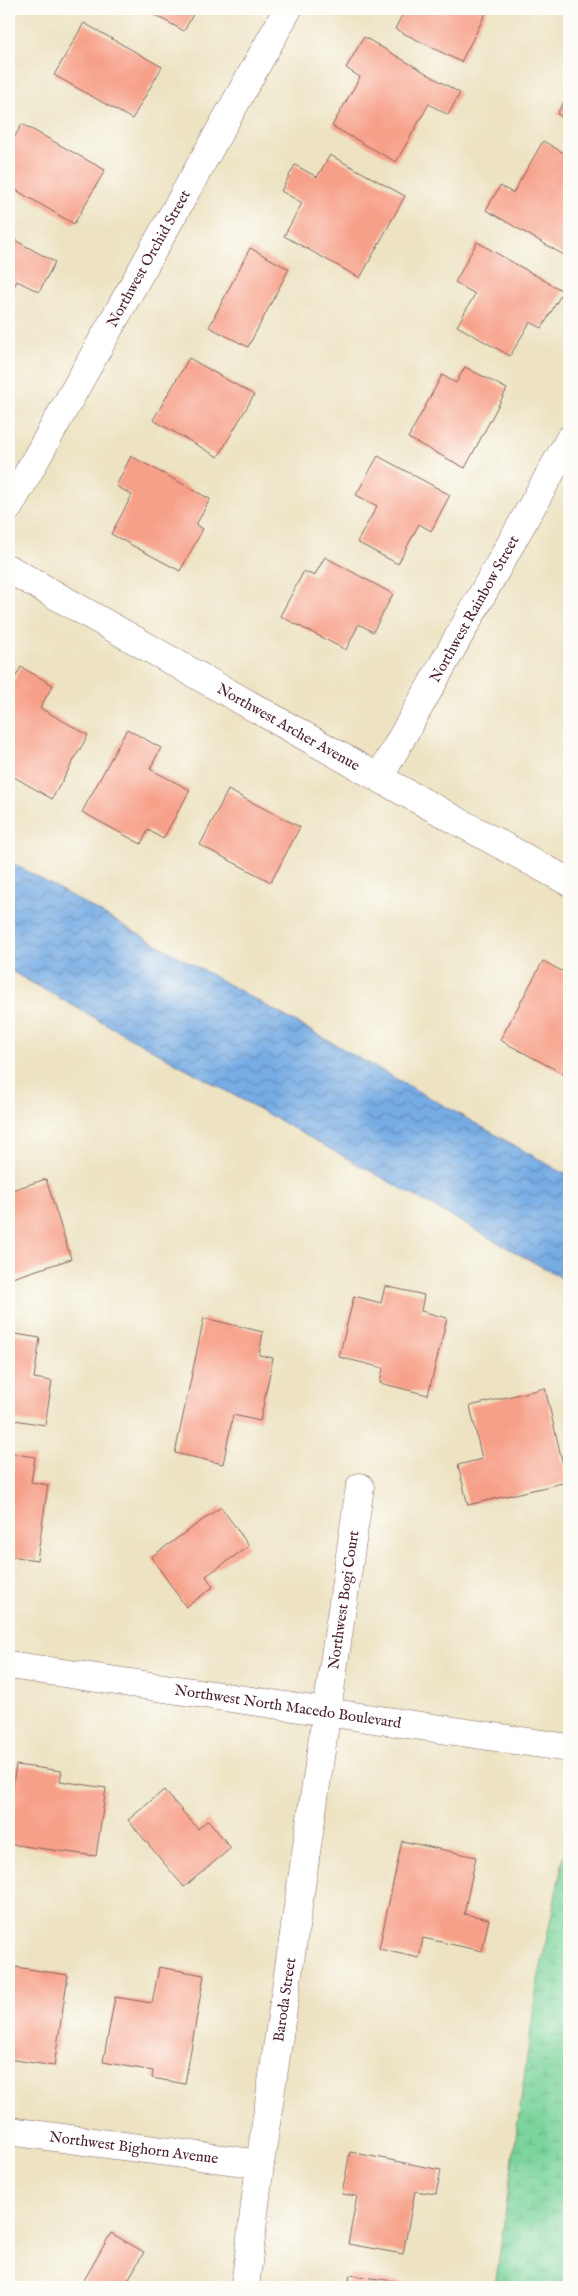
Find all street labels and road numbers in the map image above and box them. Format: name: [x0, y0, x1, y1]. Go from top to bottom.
street label: Northwest Orchid Street: [102, 186, 194, 330]
street label: Northwest Rainbow Street: [425, 532, 523, 686]
street label: Northwest Archer Avenue: [214, 679, 363, 775]
street label: Northwest Bogi Court: [324, 1529, 363, 1671]
street label: Northwest North Macedo Boulevard: [173, 1680, 403, 1733]
street label: Baroda Street: [269, 1956, 300, 2043]
street label: Northwest Bighorn Avenue: [48, 2127, 220, 2168]

